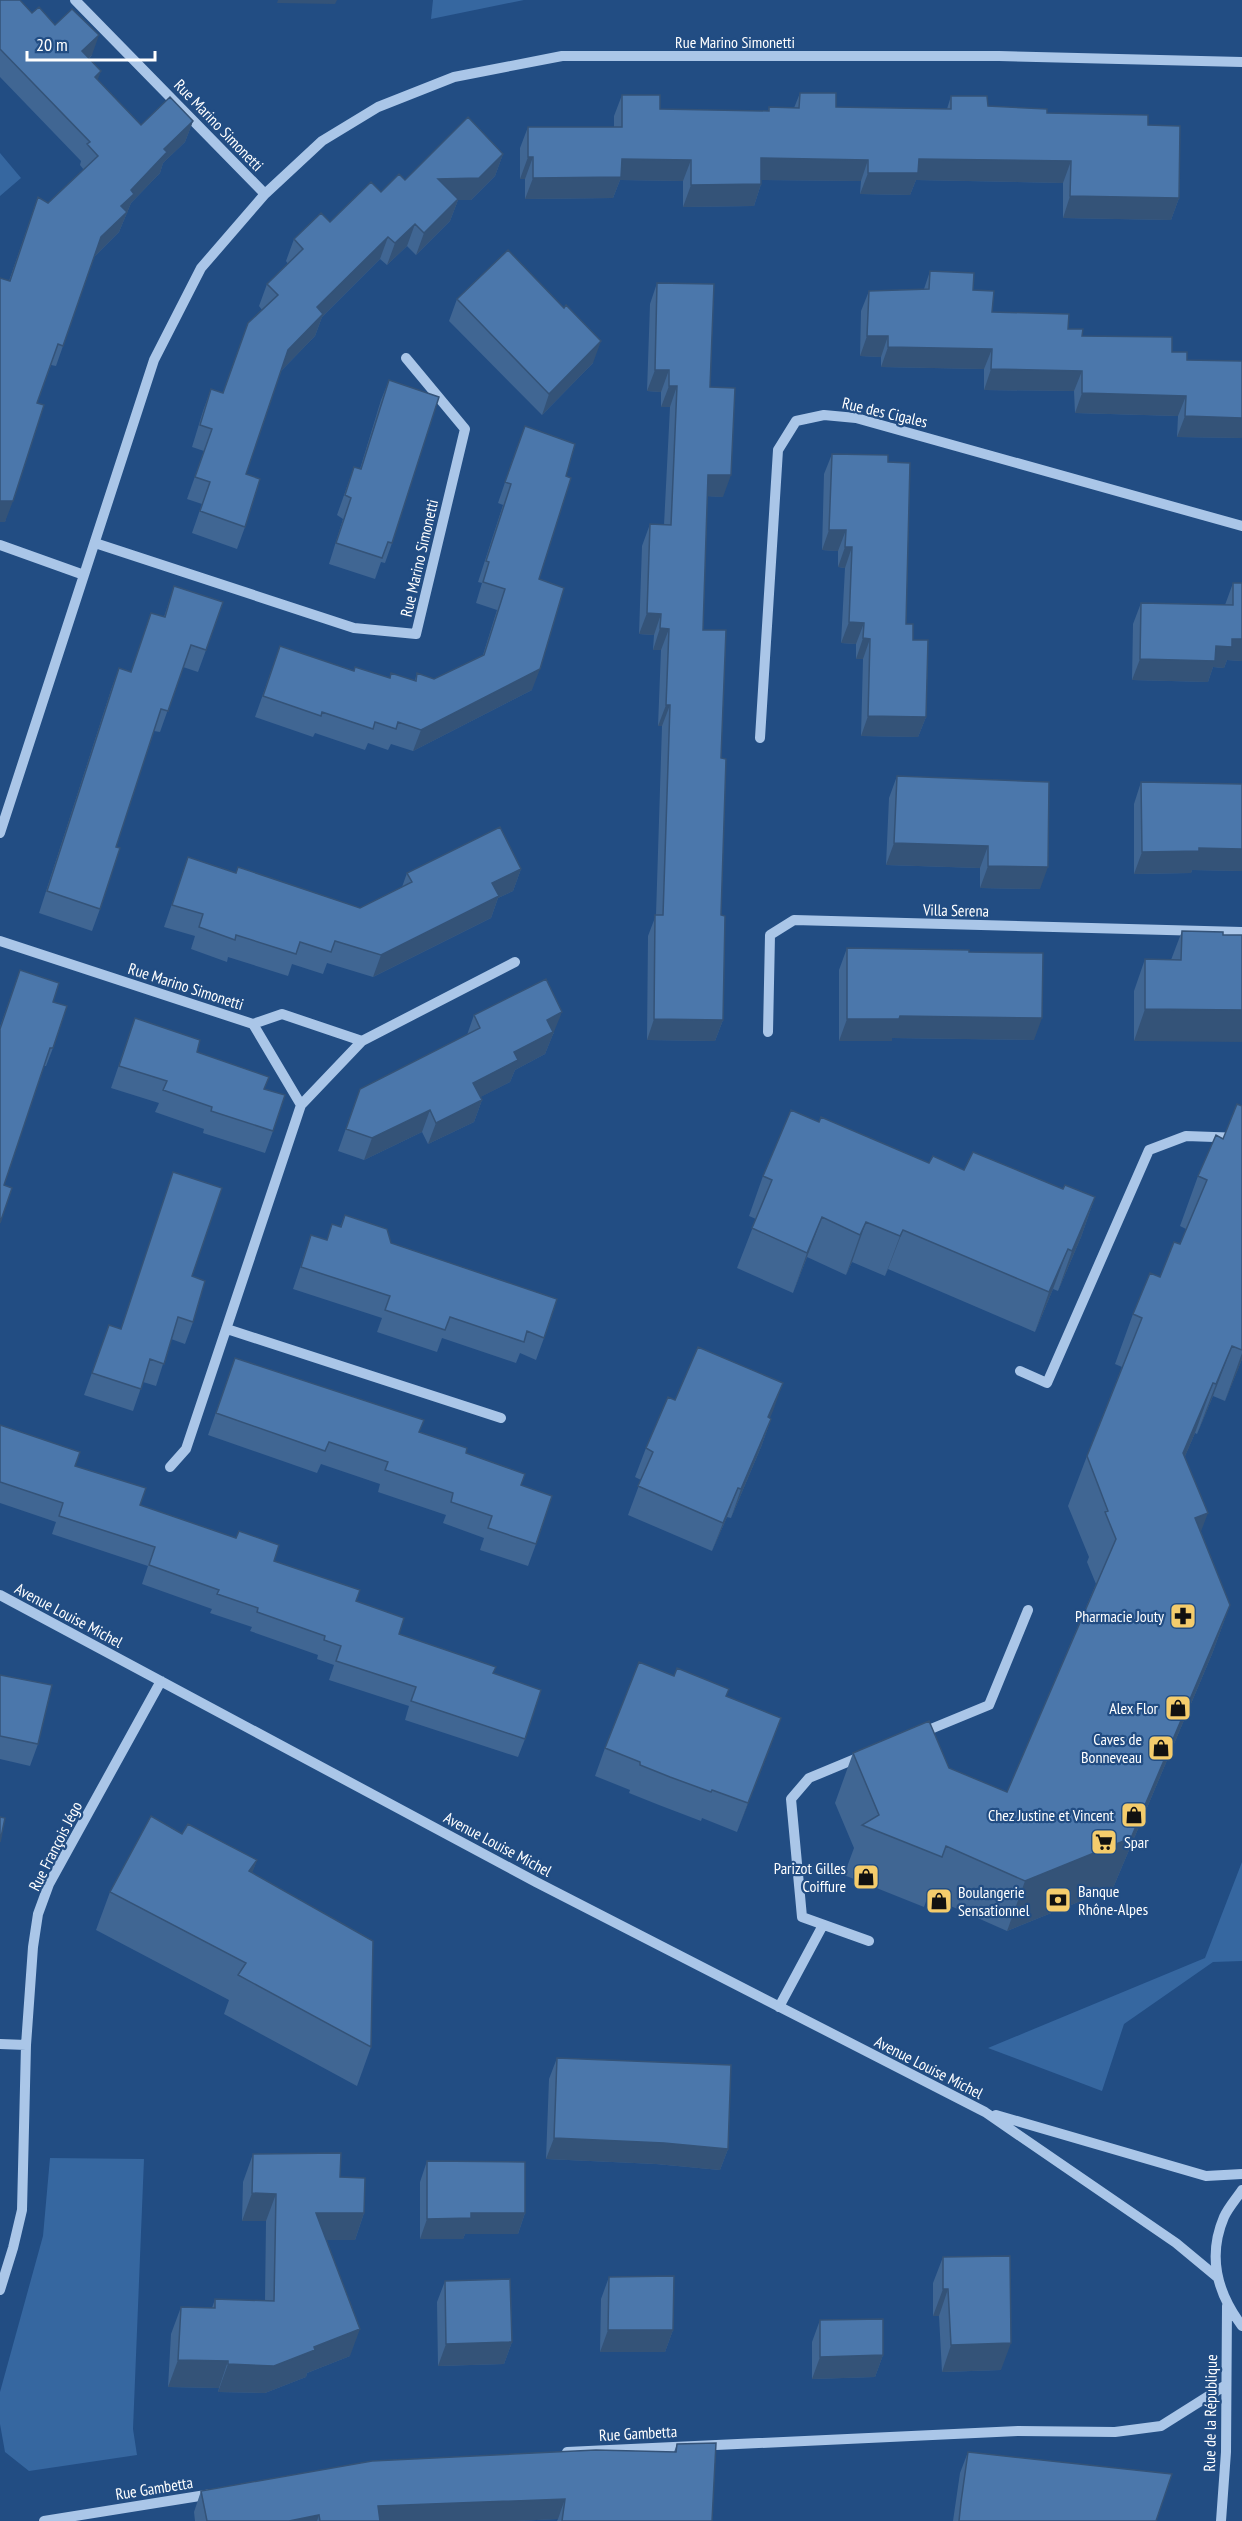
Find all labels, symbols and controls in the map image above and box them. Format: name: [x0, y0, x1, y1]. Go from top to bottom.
scale bar: [27, 24, 154, 62]
street label: Rue Marino Simonetti: [675, 32, 795, 52]
text: 20 m: [36, 33, 68, 56]
street label: Rue Marino Simonetti: [170, 75, 268, 175]
street label: Rue des Cigales: [840, 392, 930, 432]
street label: Rue Marino Simonetti: [396, 497, 442, 619]
street label: Villa Serena: [922, 899, 989, 921]
street label: Rue Marino Simonetti: [126, 958, 246, 1014]
street label: Avenue Louise Michel: [12, 1578, 127, 1652]
pharmacy icon: Pharmacie Jouty: [1168, 1601, 1198, 1631]
place label: Pharmacie Jouty: [1075, 1606, 1164, 1626]
shop icon: Alex Flor: [1163, 1693, 1193, 1723]
place label: Alex Flor: [1109, 1698, 1159, 1718]
place label: Caves de Bonneveau: [1081, 1729, 1142, 1767]
shop icon: Caves de Bonneveau: [1146, 1733, 1176, 1763]
street label: Rue François Jégo: [24, 1798, 86, 1894]
shop icon: Chez Justine et Vincent: [1119, 1800, 1149, 1830]
place label: Chez Justine et Vincent: [988, 1805, 1115, 1825]
street label: Avenue Louise Michel: [441, 1807, 556, 1881]
supermarket icon: Spar: [1089, 1827, 1119, 1857]
place label: Spar: [1124, 1832, 1149, 1852]
place label: Parizot Gilles Coiffure: [774, 1858, 846, 1896]
shop icon: Parizot Gilles Coiffure: [851, 1862, 881, 1892]
place label: Banque Rhône-Alpes: [1078, 1881, 1148, 1919]
place label: Boulangerie Sensationnel: [958, 1882, 1030, 1920]
bank icon: Banque Rhône-Alpes: [1043, 1885, 1073, 1915]
shop icon: Boulangerie Sensationnel: [924, 1886, 954, 1916]
street label: Avenue Louise Michel: [871, 2031, 987, 2103]
street label: Rue de la République: [1199, 2354, 1221, 2472]
street label: Rue Gambetta: [598, 2421, 678, 2445]
street label: Rue Gambetta: [114, 2472, 194, 2504]

